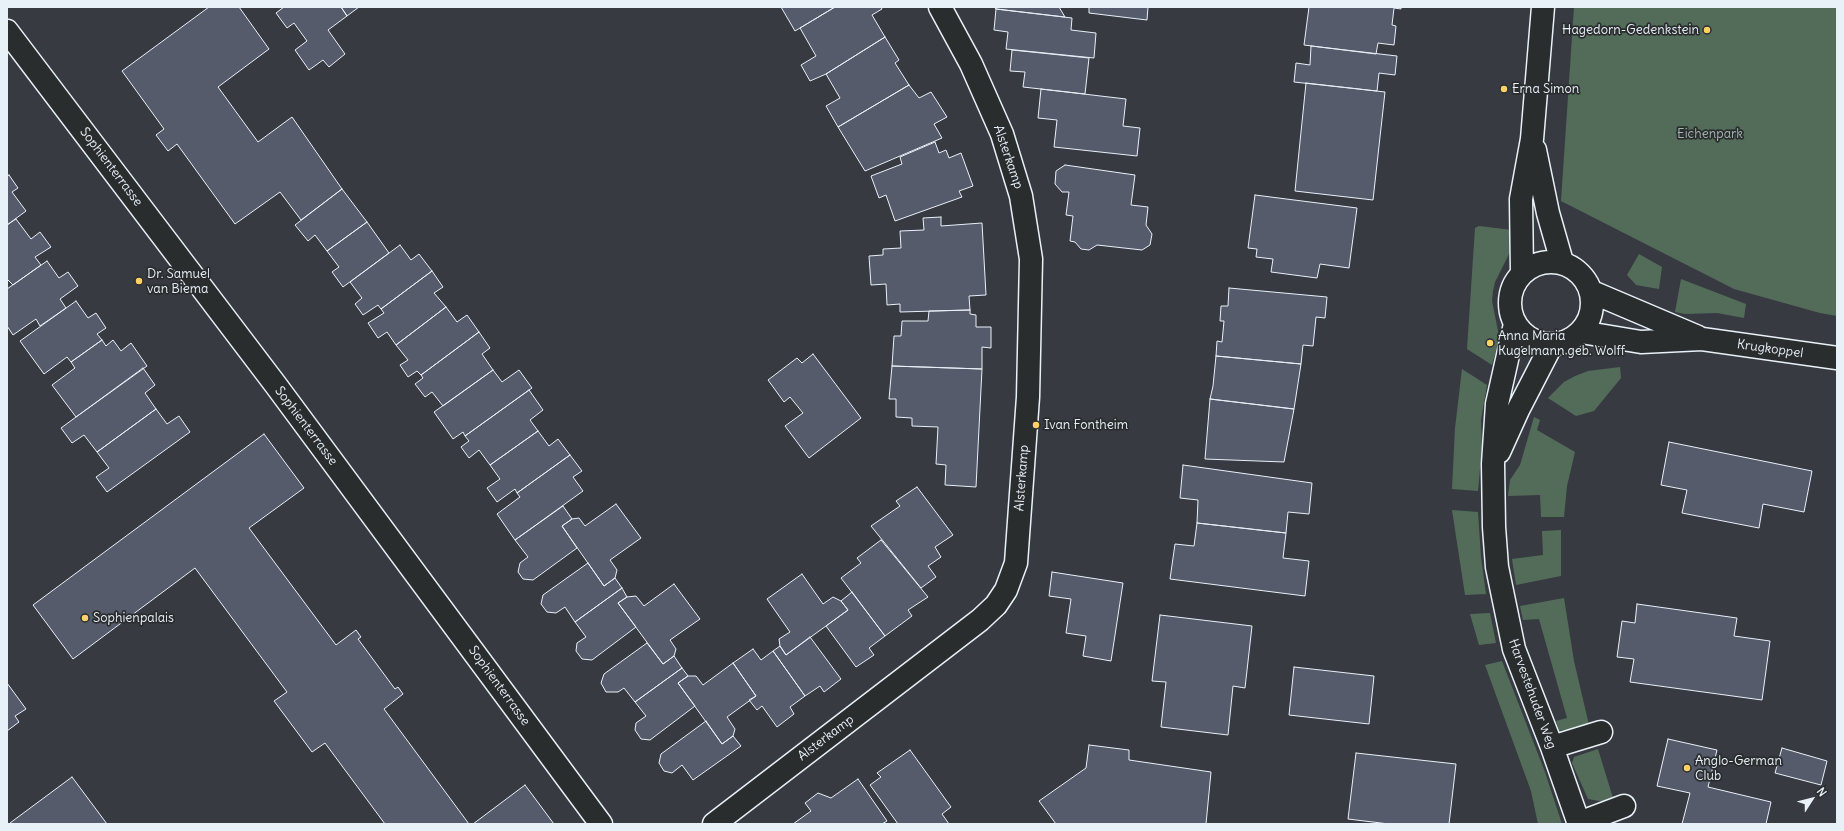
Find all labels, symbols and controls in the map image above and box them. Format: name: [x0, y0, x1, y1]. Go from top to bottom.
place label: Hagedorn-Gedenkstein: [1562, 22, 1699, 38]
marker: Hagedorn-Gedenkstein: [1702, 25, 1712, 35]
place label: Erna Simon: [1512, 81, 1579, 97]
marker: Erna Simon: [1499, 84, 1509, 94]
street label: Alsterkamp: [990, 123, 1026, 191]
street label: Sophienterrasse: [76, 124, 146, 210]
park label: Eichenpark: [1677, 126, 1743, 142]
place label: Dr. Samuel van Biema: [147, 266, 210, 297]
marker: Dr. Samuel van Biema: [134, 276, 144, 286]
place label: Anna Maria Kugelmann geb. Wolff: [1498, 328, 1625, 359]
street label: Krugkoppel: [1736, 337, 1804, 361]
marker: Anna Maria Kugelmann geb. Wolff: [1485, 338, 1495, 348]
street label: Sophienterrasse: [271, 383, 341, 469]
place label: Ivan Fontheim: [1044, 417, 1128, 433]
marker: Ivan Fontheim: [1031, 420, 1041, 430]
street label: Alsterkamp: [1012, 444, 1032, 512]
place label: Sophienpalais: [93, 610, 174, 626]
marker: Sophienpalais: [80, 613, 90, 623]
street label: Harvestehuder Weg: [1505, 637, 1559, 751]
street label: Sophienterrasse: [465, 643, 533, 729]
street label: Alsterkamp: [795, 712, 857, 764]
place label: Anglo-German Club: [1695, 753, 1782, 784]
marker: Anglo-German Club: [1682, 763, 1692, 773]
north arrow: [1792, 779, 1832, 819]
text: N: [1814, 785, 1830, 799]

